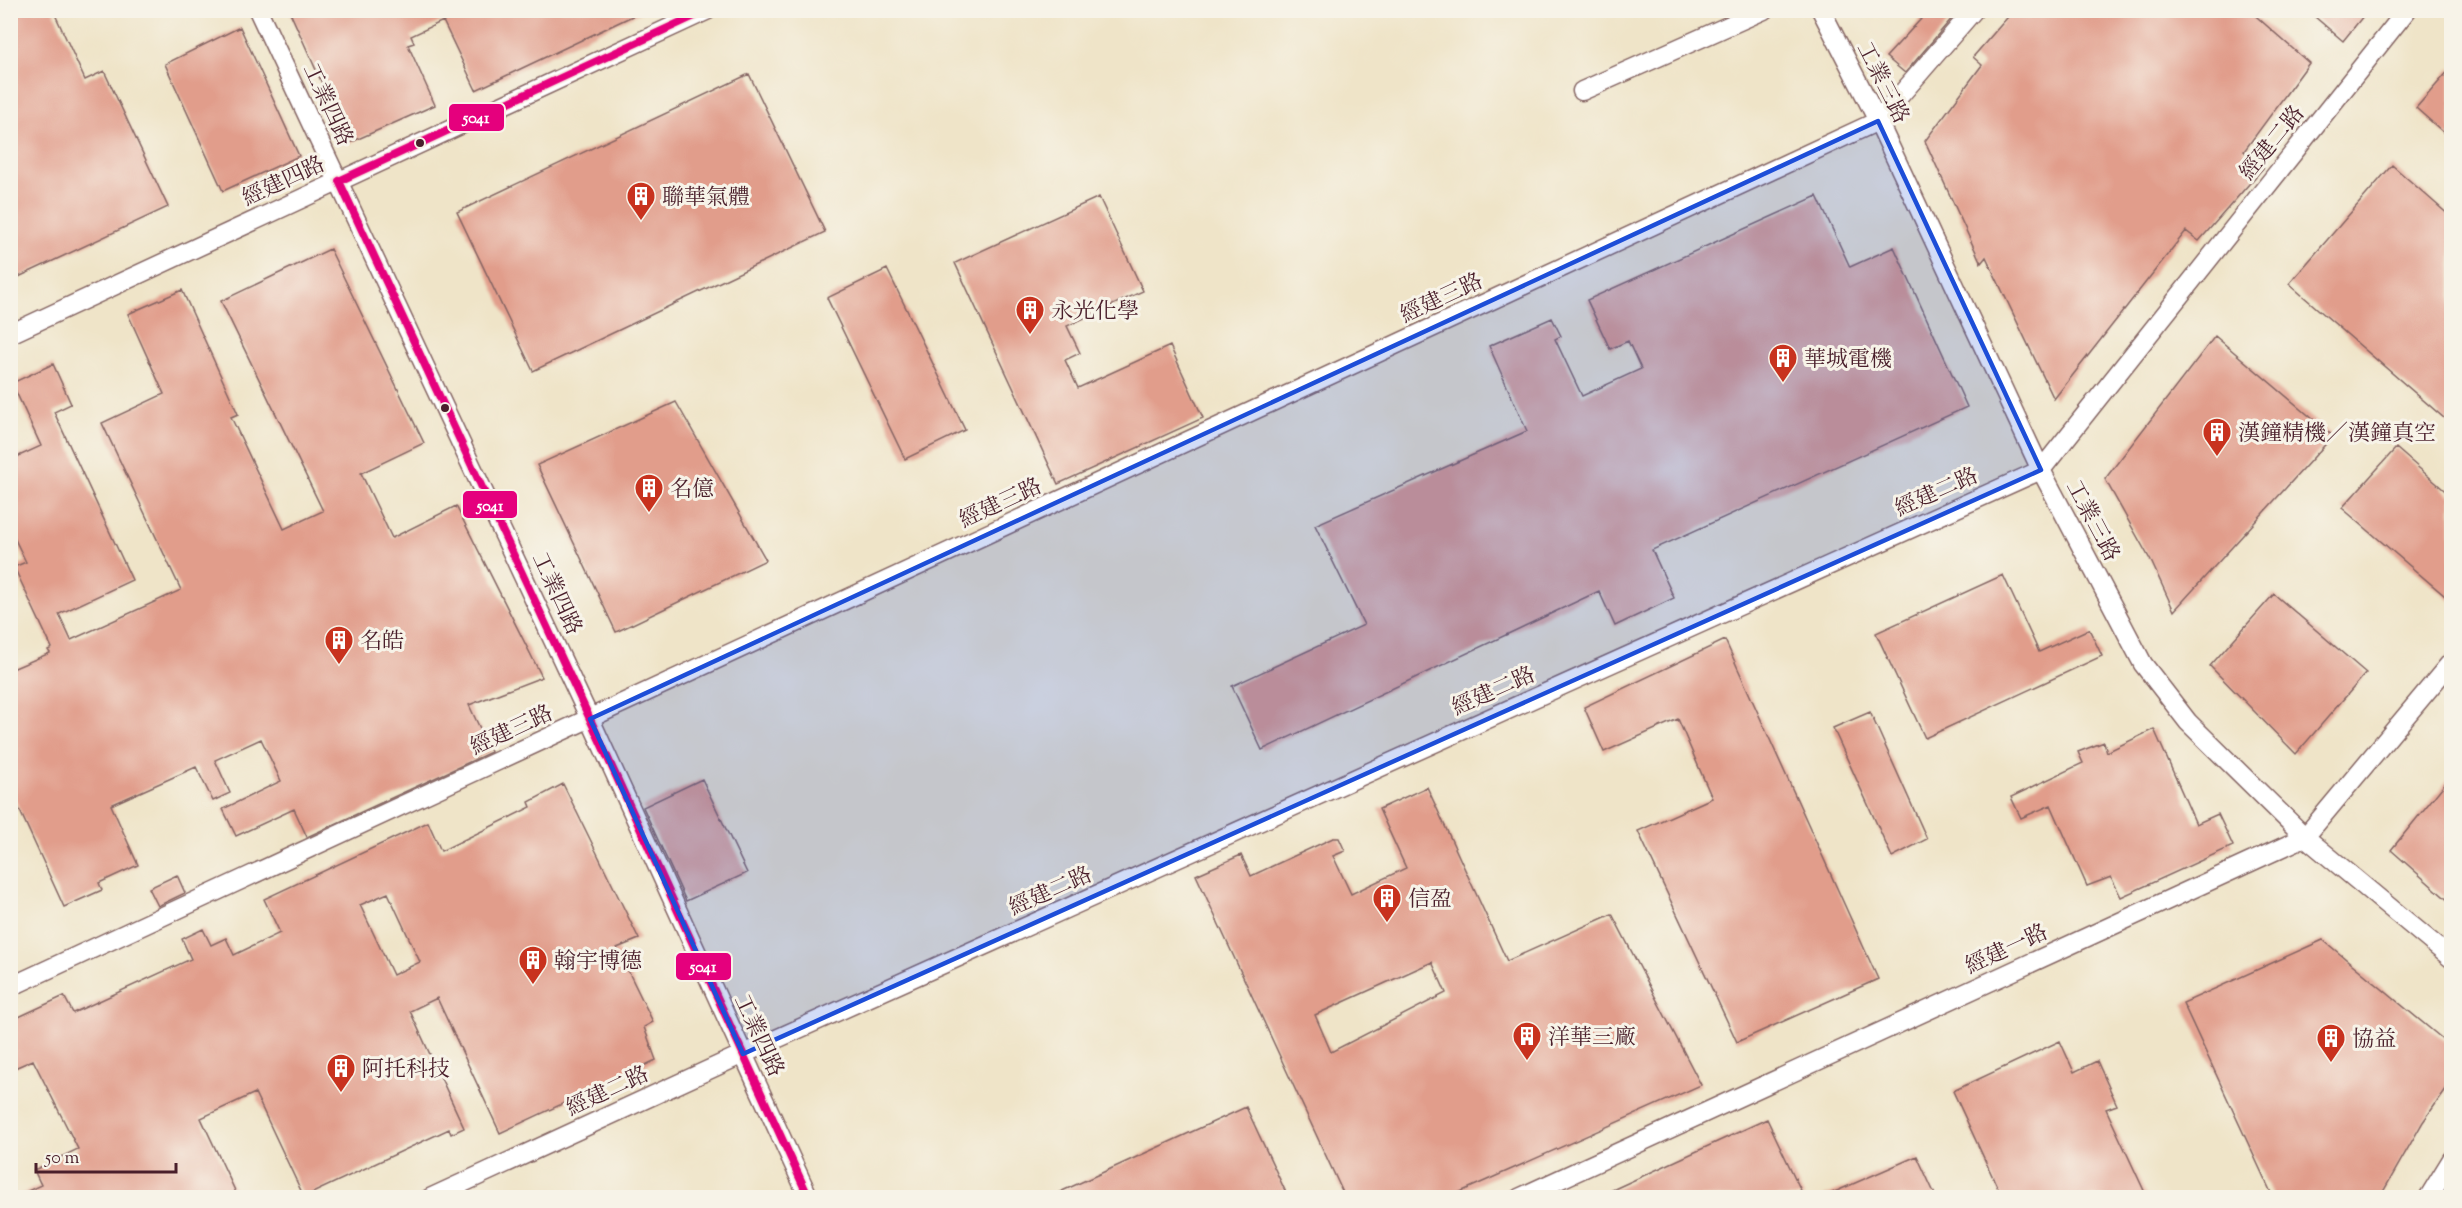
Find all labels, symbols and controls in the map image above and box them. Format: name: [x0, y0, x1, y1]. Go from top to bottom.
street label: 工業三路: [1847, 37, 1916, 130]
street label: 工業四路: [293, 59, 359, 152]
street label: 經建二路: [2233, 100, 2313, 188]
line badge: 5041: [448, 103, 505, 132]
text: 5041: [461, 108, 490, 131]
unlabelled marker: [414, 137, 426, 149]
street label: 經建四路: [238, 150, 331, 216]
building icon: 聯華氣體: [625, 180, 657, 222]
place label: 聯華氣體: [662, 183, 750, 215]
street label: 經建三路: [1396, 267, 1489, 333]
building icon: 永光化學: [1014, 294, 1046, 336]
place label: 永光化學: [1051, 297, 1139, 329]
building icon: 華城電機: [1767, 342, 1799, 384]
place label: 華城電機: [1804, 345, 1892, 377]
unlabelled marker: [439, 402, 451, 414]
building icon: 漢鐘精機／漢鐘真空: [2201, 416, 2233, 458]
place label: 漢鐘精機／漢鐘真空: [2238, 419, 2436, 451]
street label: 經建二路: [1891, 461, 1984, 526]
building icon: 名億: [633, 472, 665, 514]
street label: 經建三路: [955, 472, 1048, 538]
place label: 名億: [670, 475, 714, 507]
street label: 工業三路: [2057, 475, 2126, 568]
line badge: 5041: [462, 490, 518, 519]
text: 5041: [475, 496, 504, 519]
street label: 工業四路: [522, 548, 588, 641]
building icon: 名皓: [323, 624, 355, 666]
place label: 名皓: [360, 627, 404, 659]
street label: 經建二路: [1448, 660, 1541, 725]
street label: 經建三路: [466, 699, 559, 765]
street label: 經建二路: [1005, 860, 1098, 925]
building icon: 信盈: [1371, 882, 1403, 924]
place label: 信盈: [1408, 885, 1452, 917]
street label: 經建一路: [1961, 918, 2054, 984]
building icon: 翰宇博德: [517, 944, 549, 986]
place label: 翰宇博德: [554, 947, 642, 979]
line badge: 5041: [675, 952, 732, 981]
text: 5041: [688, 957, 717, 980]
street label: 工業四路: [724, 990, 790, 1083]
building icon: 洋華三廠: [1511, 1020, 1543, 1062]
building icon: 協益: [2315, 1022, 2347, 1064]
place label: 洋華三廠: [1548, 1023, 1636, 1055]
place label: 協益: [2352, 1025, 2396, 1057]
building icon: 阿托科技: [325, 1052, 357, 1094]
place label: 阿托科技: [362, 1055, 450, 1087]
street label: 經建二路: [562, 1060, 655, 1126]
scale bar: [36, 1136, 176, 1174]
text: 50 m: [44, 1146, 80, 1172]

